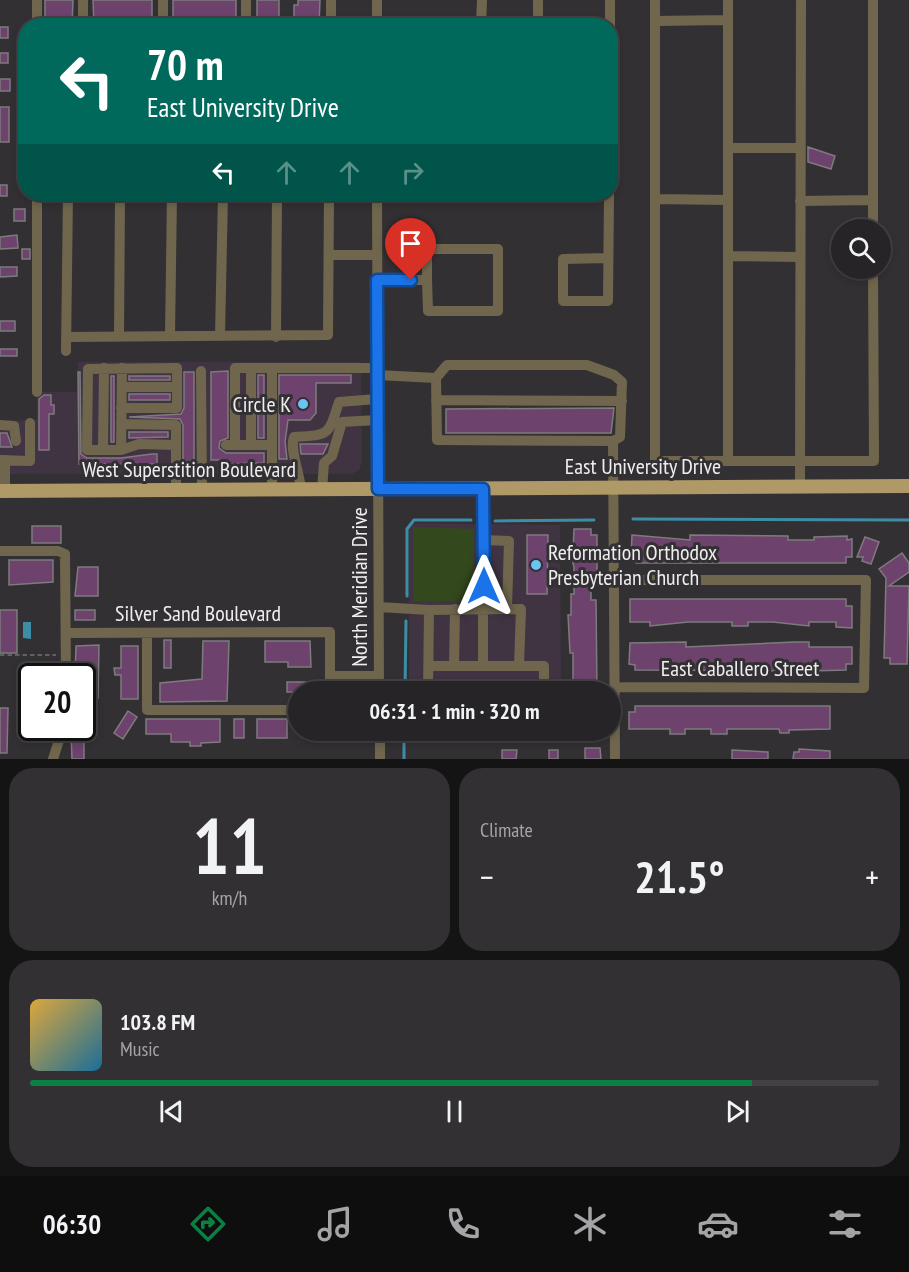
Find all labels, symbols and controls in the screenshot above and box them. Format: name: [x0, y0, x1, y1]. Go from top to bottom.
text: 70 m: [147, 37, 224, 92]
icon: left: [48, 42, 126, 120]
text: East University Drive: [147, 90, 339, 124]
icon: left: [207, 156, 240, 189]
icon: ahead: [270, 156, 303, 189]
icon: ahead: [333, 156, 366, 189]
icon: right: [396, 156, 429, 189]
pin: [385, 218, 436, 280]
map controls: [831, 219, 891, 279]
button: search: [831, 219, 891, 279]
icon: arrive: [394, 227, 427, 260]
place label: Circle K: [233, 390, 291, 418]
marker: Circle K: [296, 397, 310, 411]
street label: East University Drive: [565, 452, 721, 480]
street label: West Superstition Boulevard: [82, 455, 296, 483]
street label: North Meridian Drive: [345, 507, 373, 667]
place label: Reformation Orthodox Presbyterian Church: [548, 538, 717, 591]
position arrow: [452, 554, 516, 618]
marker: Reformation Orthodox Presbyterian Church: [529, 558, 543, 572]
street label: Silver Sand Boulevard: [115, 599, 281, 627]
street label: East Caballero Street: [661, 654, 819, 682]
speed limit sign: 20: [18, 663, 96, 741]
text: 06:31 · 1 min · 320 m: [369, 697, 540, 725]
text: 11: [192, 795, 267, 896]
text: Climate: [480, 817, 533, 843]
text: 21.5°: [634, 847, 725, 905]
text: −: [480, 855, 494, 898]
text: +: [865, 855, 879, 898]
text: km/h: [212, 885, 247, 911]
text: 103.8 FM: [120, 1008, 195, 1036]
text: Music: [120, 1036, 160, 1062]
icon: previous: [155, 1095, 188, 1128]
icon: pause: [438, 1095, 471, 1128]
icon: next: [721, 1095, 754, 1128]
icon: directions: [187, 1203, 229, 1245]
icon: music: [314, 1203, 356, 1245]
icon: phone: [442, 1203, 484, 1245]
icon: climate: [569, 1203, 611, 1245]
icon: car: [697, 1203, 739, 1245]
icon: filters: [824, 1203, 866, 1245]
text: 06:30: [43, 1207, 101, 1241]

